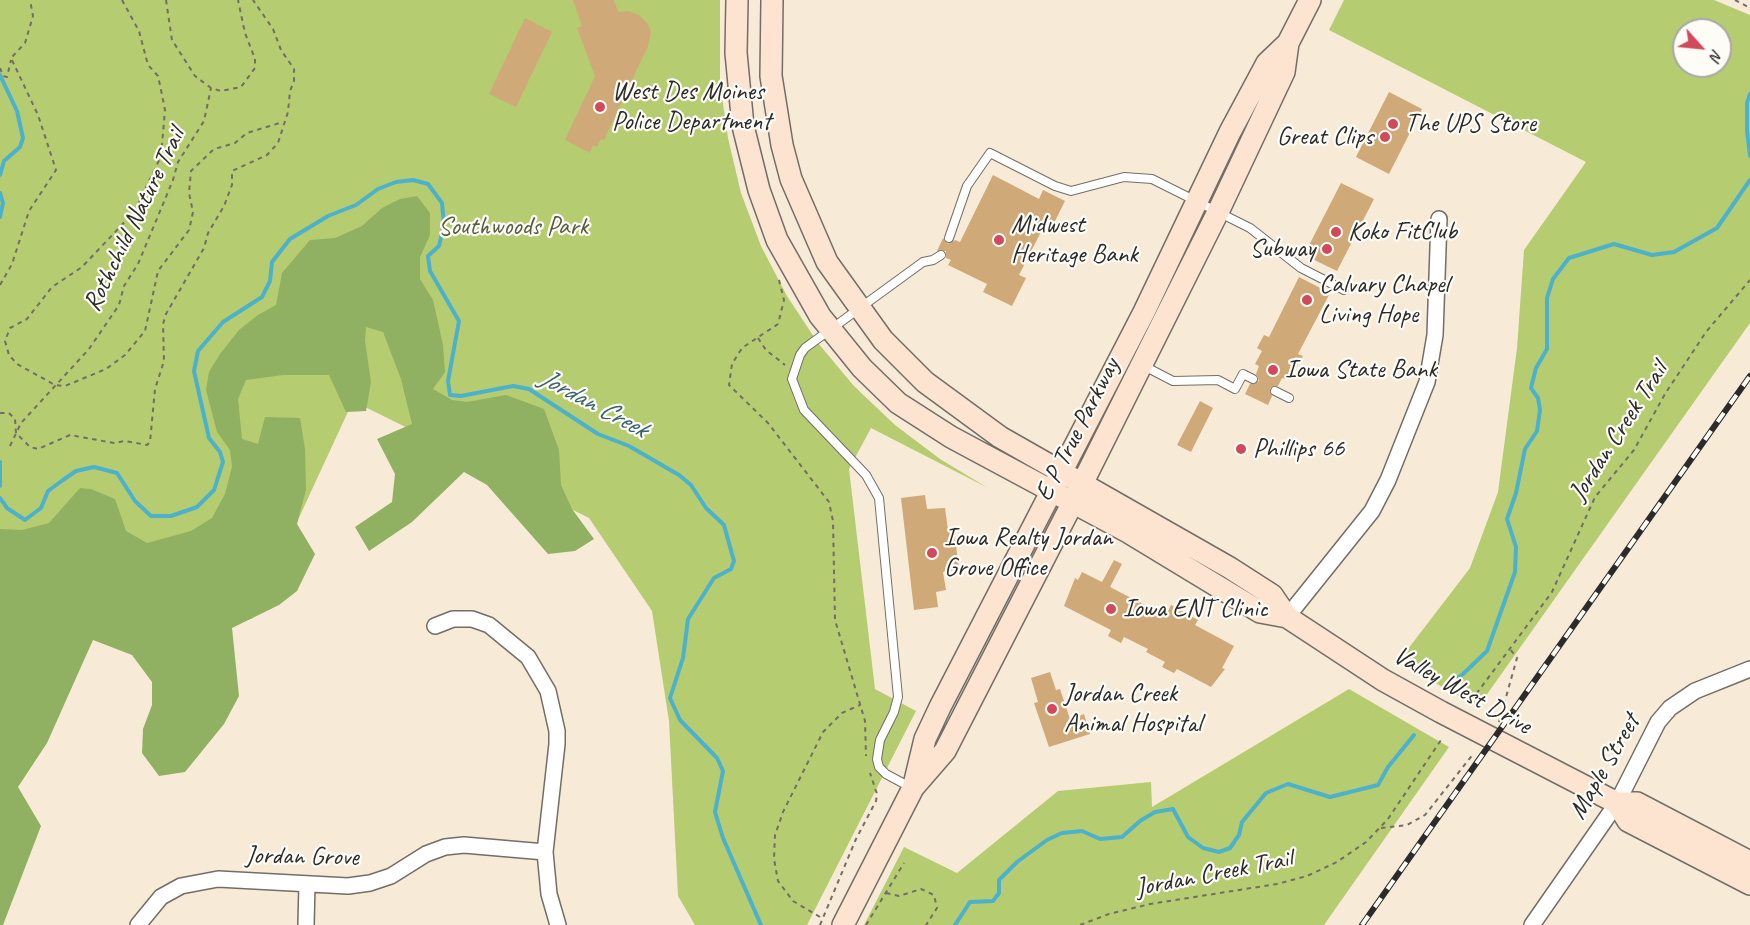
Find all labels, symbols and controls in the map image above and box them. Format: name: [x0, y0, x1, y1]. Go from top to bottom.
north arrow: [1672, 18, 1732, 78]
text: N: [1705, 46, 1727, 64]
place label: West Des Moines Police Department: [612, 76, 771, 138]
marker: West Des Moines Police Department: [593, 100, 607, 114]
place label: The UPS Store: [1405, 108, 1536, 140]
marker: The UPS Store: [1386, 117, 1400, 131]
place label: Great Clips: [1277, 121, 1373, 153]
street label: Rothchild Nature Trail: [77, 123, 193, 317]
marker: Great Clips: [1378, 130, 1392, 144]
place label: Midwest Heritage Bank: [1011, 209, 1138, 270]
park label: Southwoods Park: [438, 211, 588, 243]
place label: Koko FitClub: [1348, 216, 1457, 248]
marker: Koko FitClub: [1329, 225, 1343, 239]
marker: Midwest Heritage Bank: [992, 233, 1006, 247]
place label: Subway: [1249, 233, 1315, 265]
marker: Subway: [1320, 242, 1334, 256]
place label: Calvary Chapel Living Hope: [1319, 269, 1449, 330]
marker: Calvary Chapel Living Hope: [1300, 293, 1314, 307]
street label: E P True Parkway: [1029, 353, 1127, 507]
place label: Iowa State Bank: [1285, 354, 1437, 386]
street label: Jordan Creek Trail: [1563, 357, 1675, 507]
water label: Jordan Creek: [534, 362, 652, 446]
marker: Iowa State Bank: [1266, 363, 1280, 377]
place label: Phillips 66: [1253, 433, 1344, 465]
marker: Phillips 66: [1234, 442, 1248, 456]
place label: Iowa Realty Jordan Grove Office: [944, 522, 1113, 584]
marker: Iowa Realty Jordan Grove Office: [925, 546, 939, 560]
place label: Iowa ENT Clinic: [1123, 593, 1268, 625]
marker: Iowa ENT Clinic: [1104, 602, 1118, 616]
street label: Valley West Drive: [1387, 640, 1537, 742]
place label: Jordan Creek Animal Hospital: [1064, 678, 1201, 740]
marker: Jordan Creek Animal Hospital: [1045, 702, 1059, 716]
street label: Maple Street: [1563, 709, 1647, 825]
street label: Jordan Grove: [245, 840, 359, 874]
street label: Jordan Creek Trail: [1133, 844, 1295, 904]

